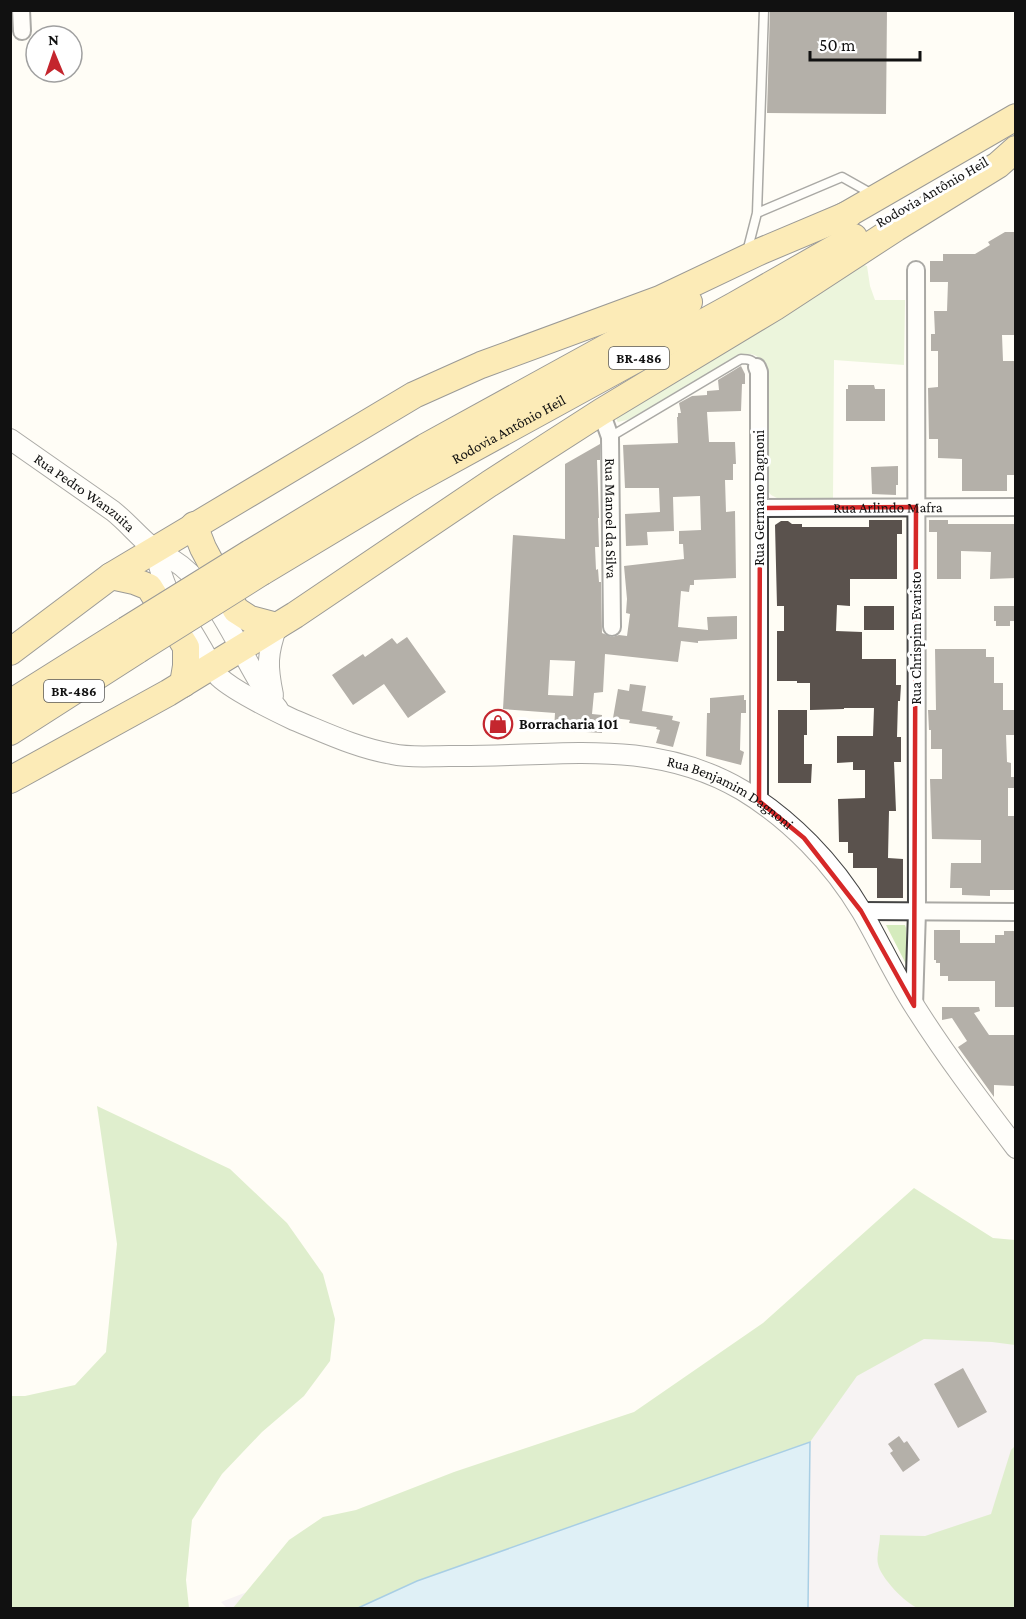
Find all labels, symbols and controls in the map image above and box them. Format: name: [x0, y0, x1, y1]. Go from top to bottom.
north arrow: [24, 24, 84, 84]
scale bar: [810, 24, 920, 62]
text: N: [48, 31, 59, 48]
text: 50 m: [819, 35, 856, 55]
street label: Rodovia Antônio Heil: [873, 153, 991, 231]
road number: BR-486: [609, 347, 669, 369]
street label: Rodovia Antônio Heil: [449, 392, 568, 467]
street label: Rua Germano Dagnoni: [751, 430, 768, 566]
street label: Rua Pedro Wanzuita: [31, 450, 138, 535]
street label: Rua Manoel da Silva: [602, 458, 619, 579]
street label: Rua Arlindo Mafra: [833, 499, 943, 516]
street label: Rua Chrispim Evaristo: [908, 571, 925, 705]
road number: BR-486: [44, 680, 104, 702]
shop icon: Borracharia 101: [482, 708, 514, 740]
place label: Borracharia 101: [519, 716, 619, 732]
street label: Rua Benjamim Dagnoni: [665, 753, 797, 833]

